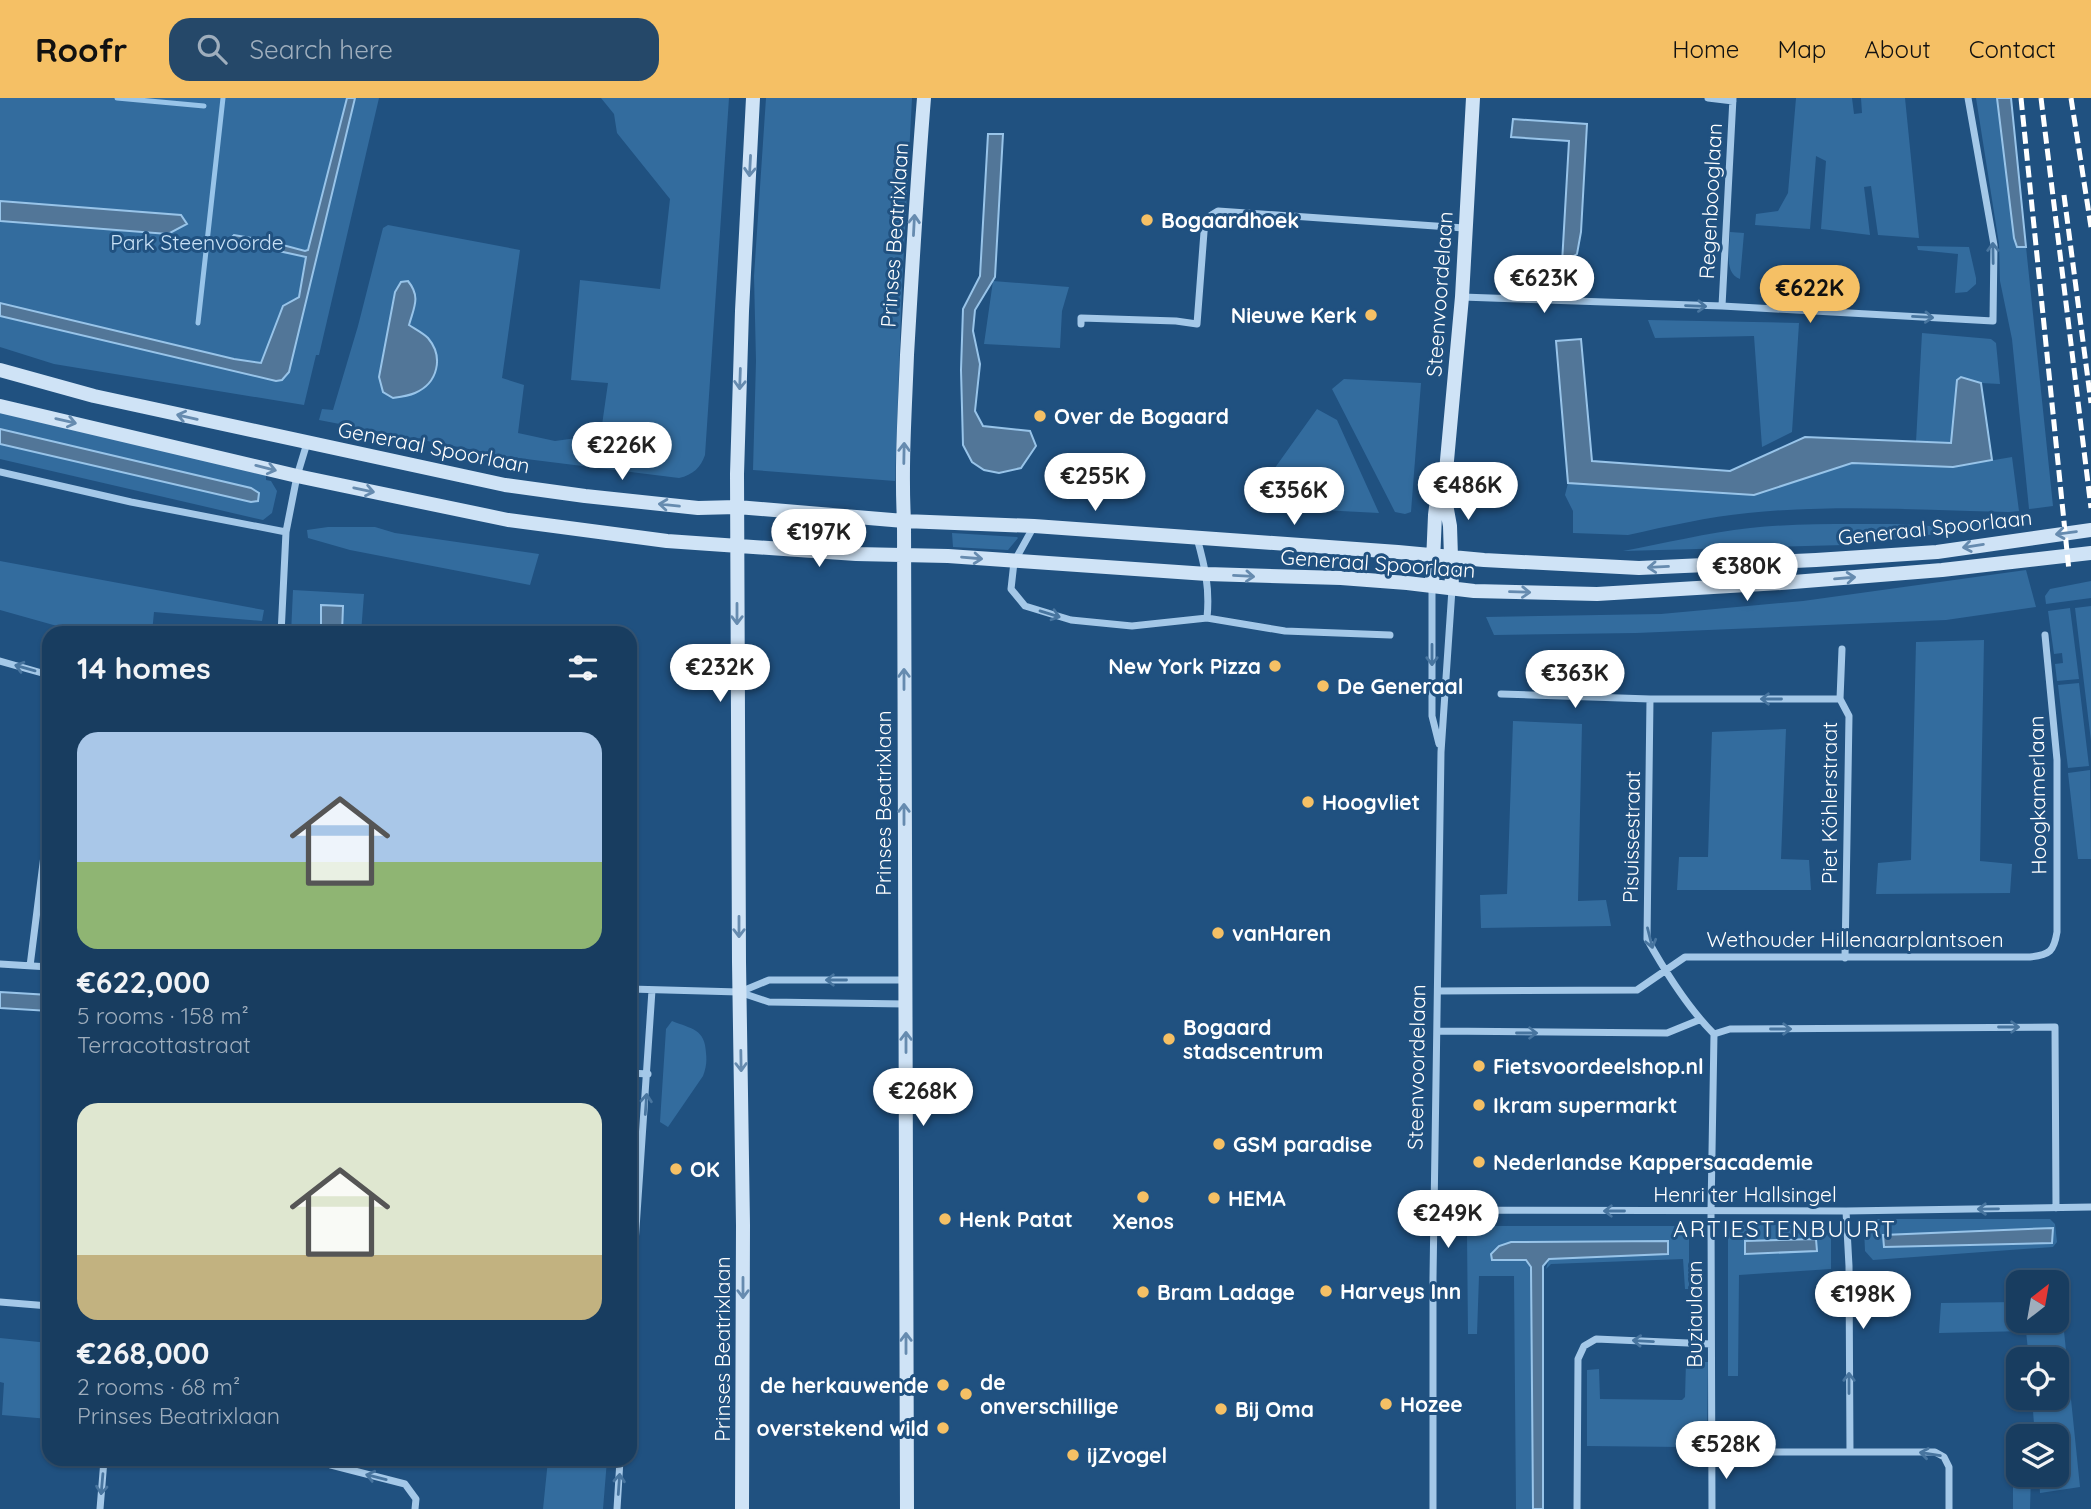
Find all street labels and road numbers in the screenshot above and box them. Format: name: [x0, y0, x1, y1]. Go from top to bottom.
street label: Regenbooglaan: [1693, 122, 1727, 280]
street label: Prinses Beatrixlaan: [875, 142, 913, 328]
street label: Steenvoordelaan: [1420, 210, 1458, 378]
street label: Generaal Spoorlaan: [336, 416, 532, 478]
street label: Generaal Spoorlaan: [1837, 504, 2033, 550]
street label: Generaal Spoorlaan: [1280, 543, 1476, 583]
street label: Prinses Beatrixlaan: [870, 710, 896, 896]
street label: Hoogkamerlaan: [2023, 715, 2051, 875]
street label: Piet Köhlerstraat: [1816, 722, 1842, 884]
street label: Pisuissestraat: [1617, 771, 1645, 903]
street label: Wethouder Hillenaarplantsoen: [1706, 926, 2004, 952]
street label: Steenvoordelaan: [1402, 984, 1430, 1150]
street label: Henri ter Hallsingel: [1653, 1181, 1837, 1207]
street label: Prinses Beatrixlaan: [709, 1256, 735, 1442]
street label: Buziaulaan: [1681, 1260, 1707, 1368]

